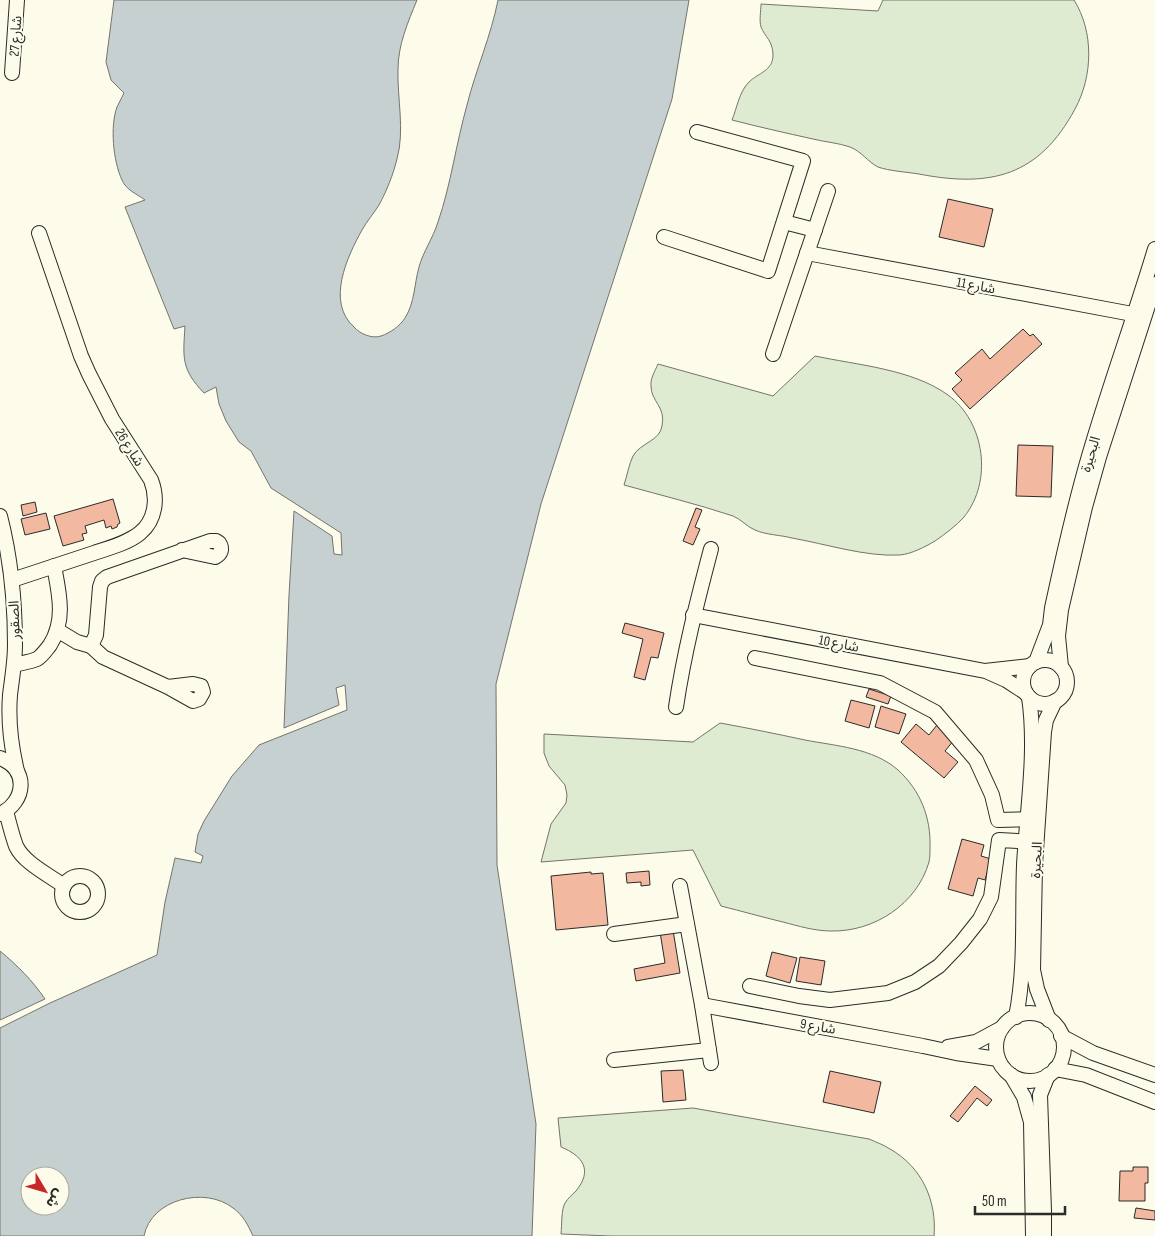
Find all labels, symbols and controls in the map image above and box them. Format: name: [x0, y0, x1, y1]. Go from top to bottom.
street label: شارع 27: [6, 15, 27, 57]
street label: شارع 11: [955, 273, 997, 300]
street label: شارع 26: [110, 425, 148, 470]
street label: البحيرة: [1077, 434, 1104, 474]
street label: الصقور: [5, 600, 24, 641]
street label: شارع 10: [817, 631, 861, 658]
street label: البحيرة: [1027, 841, 1046, 879]
street label: شارع 9: [799, 1015, 837, 1040]
north arrow: [20, 1166, 70, 1216]
scale bar: [975, 1184, 1065, 1216]
text: ش: [42, 1186, 67, 1211]
text: 50 m: [982, 1192, 1007, 1211]

